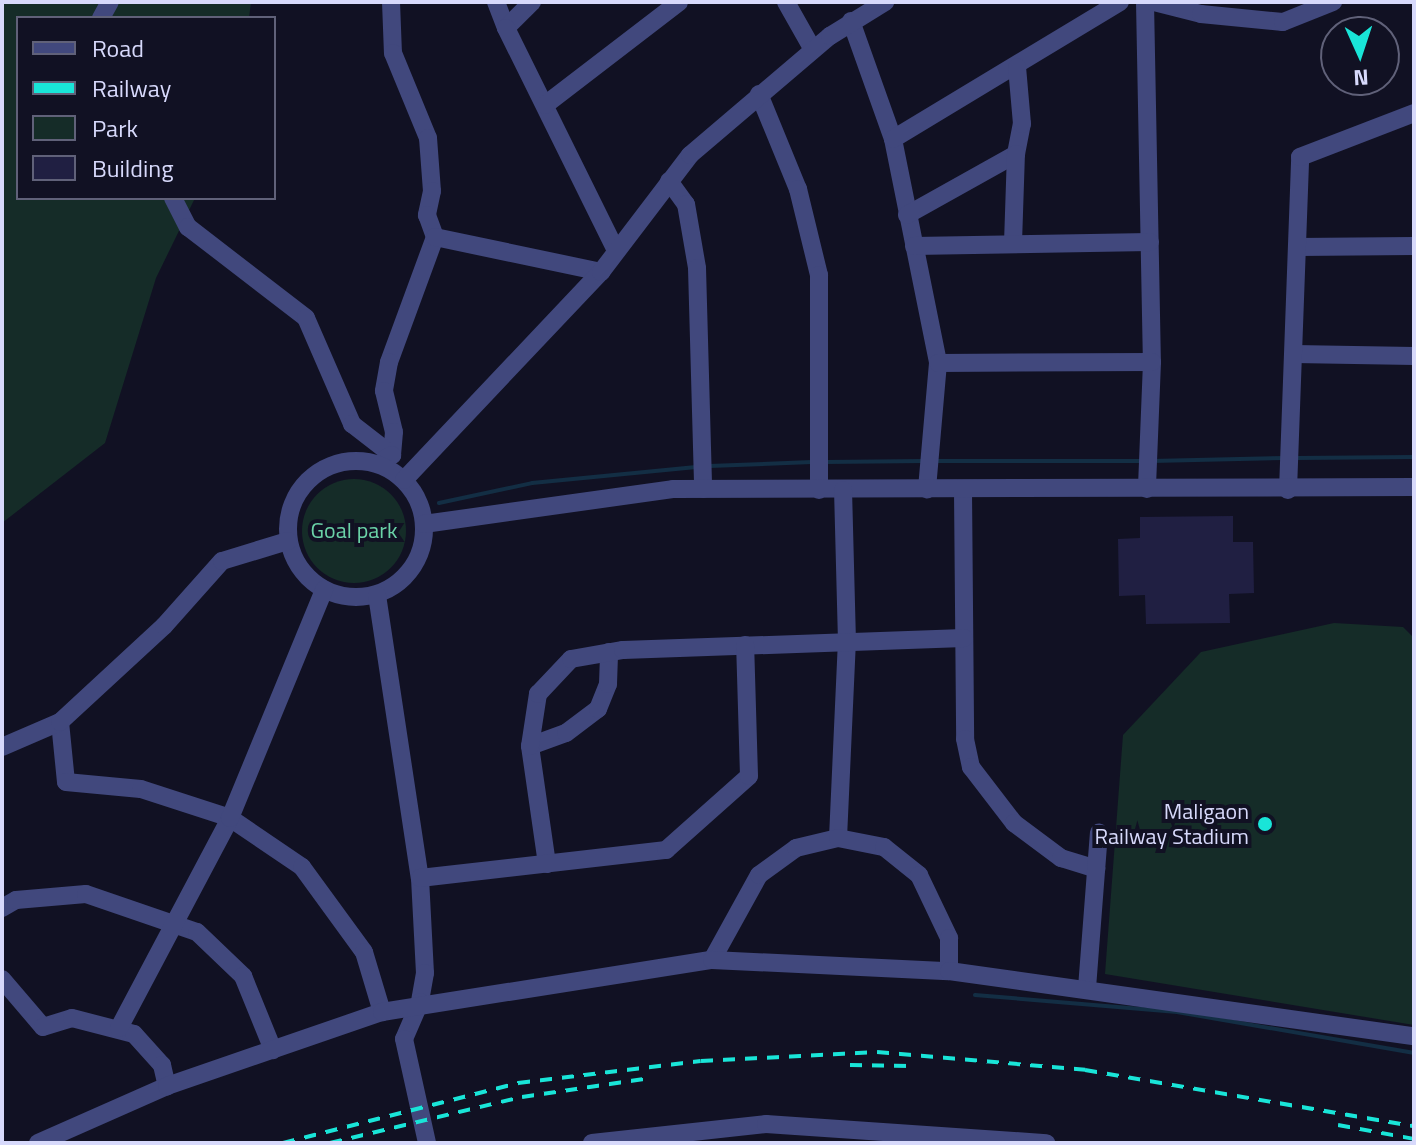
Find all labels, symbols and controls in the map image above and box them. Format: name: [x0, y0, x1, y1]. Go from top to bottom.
legend: [16, 16, 276, 200]
north arrow: [1320, 16, 1400, 96]
text: Road: [92, 30, 144, 66]
text: N: [1353, 61, 1370, 95]
text: Railway: [92, 70, 171, 106]
text: Park: [92, 110, 138, 146]
text: Building: [92, 150, 174, 186]
park label: Goal park: [311, 518, 397, 544]
place label: Maligaon Railway Stadium: [1094, 798, 1249, 850]
marker: Maligaon Railway Stadium: [1256, 815, 1274, 833]

